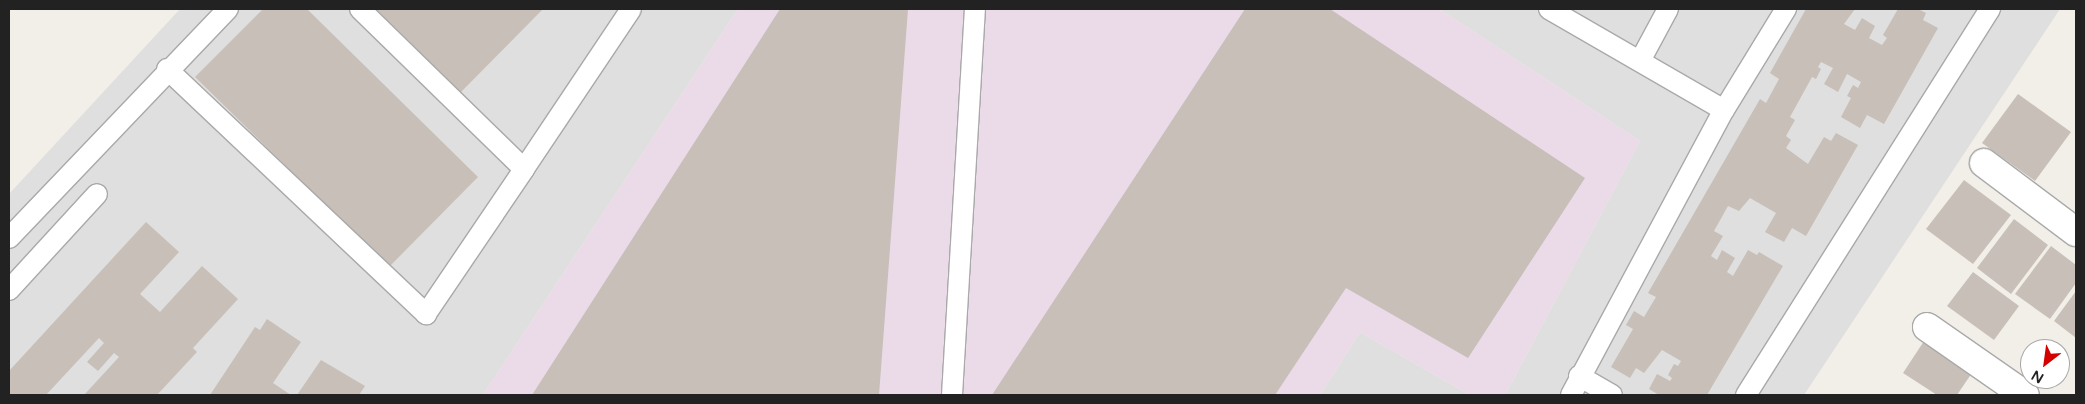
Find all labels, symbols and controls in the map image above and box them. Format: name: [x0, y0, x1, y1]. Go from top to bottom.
north arrow: [2020, 339, 2070, 389]
text: N: [2029, 366, 2047, 387]

